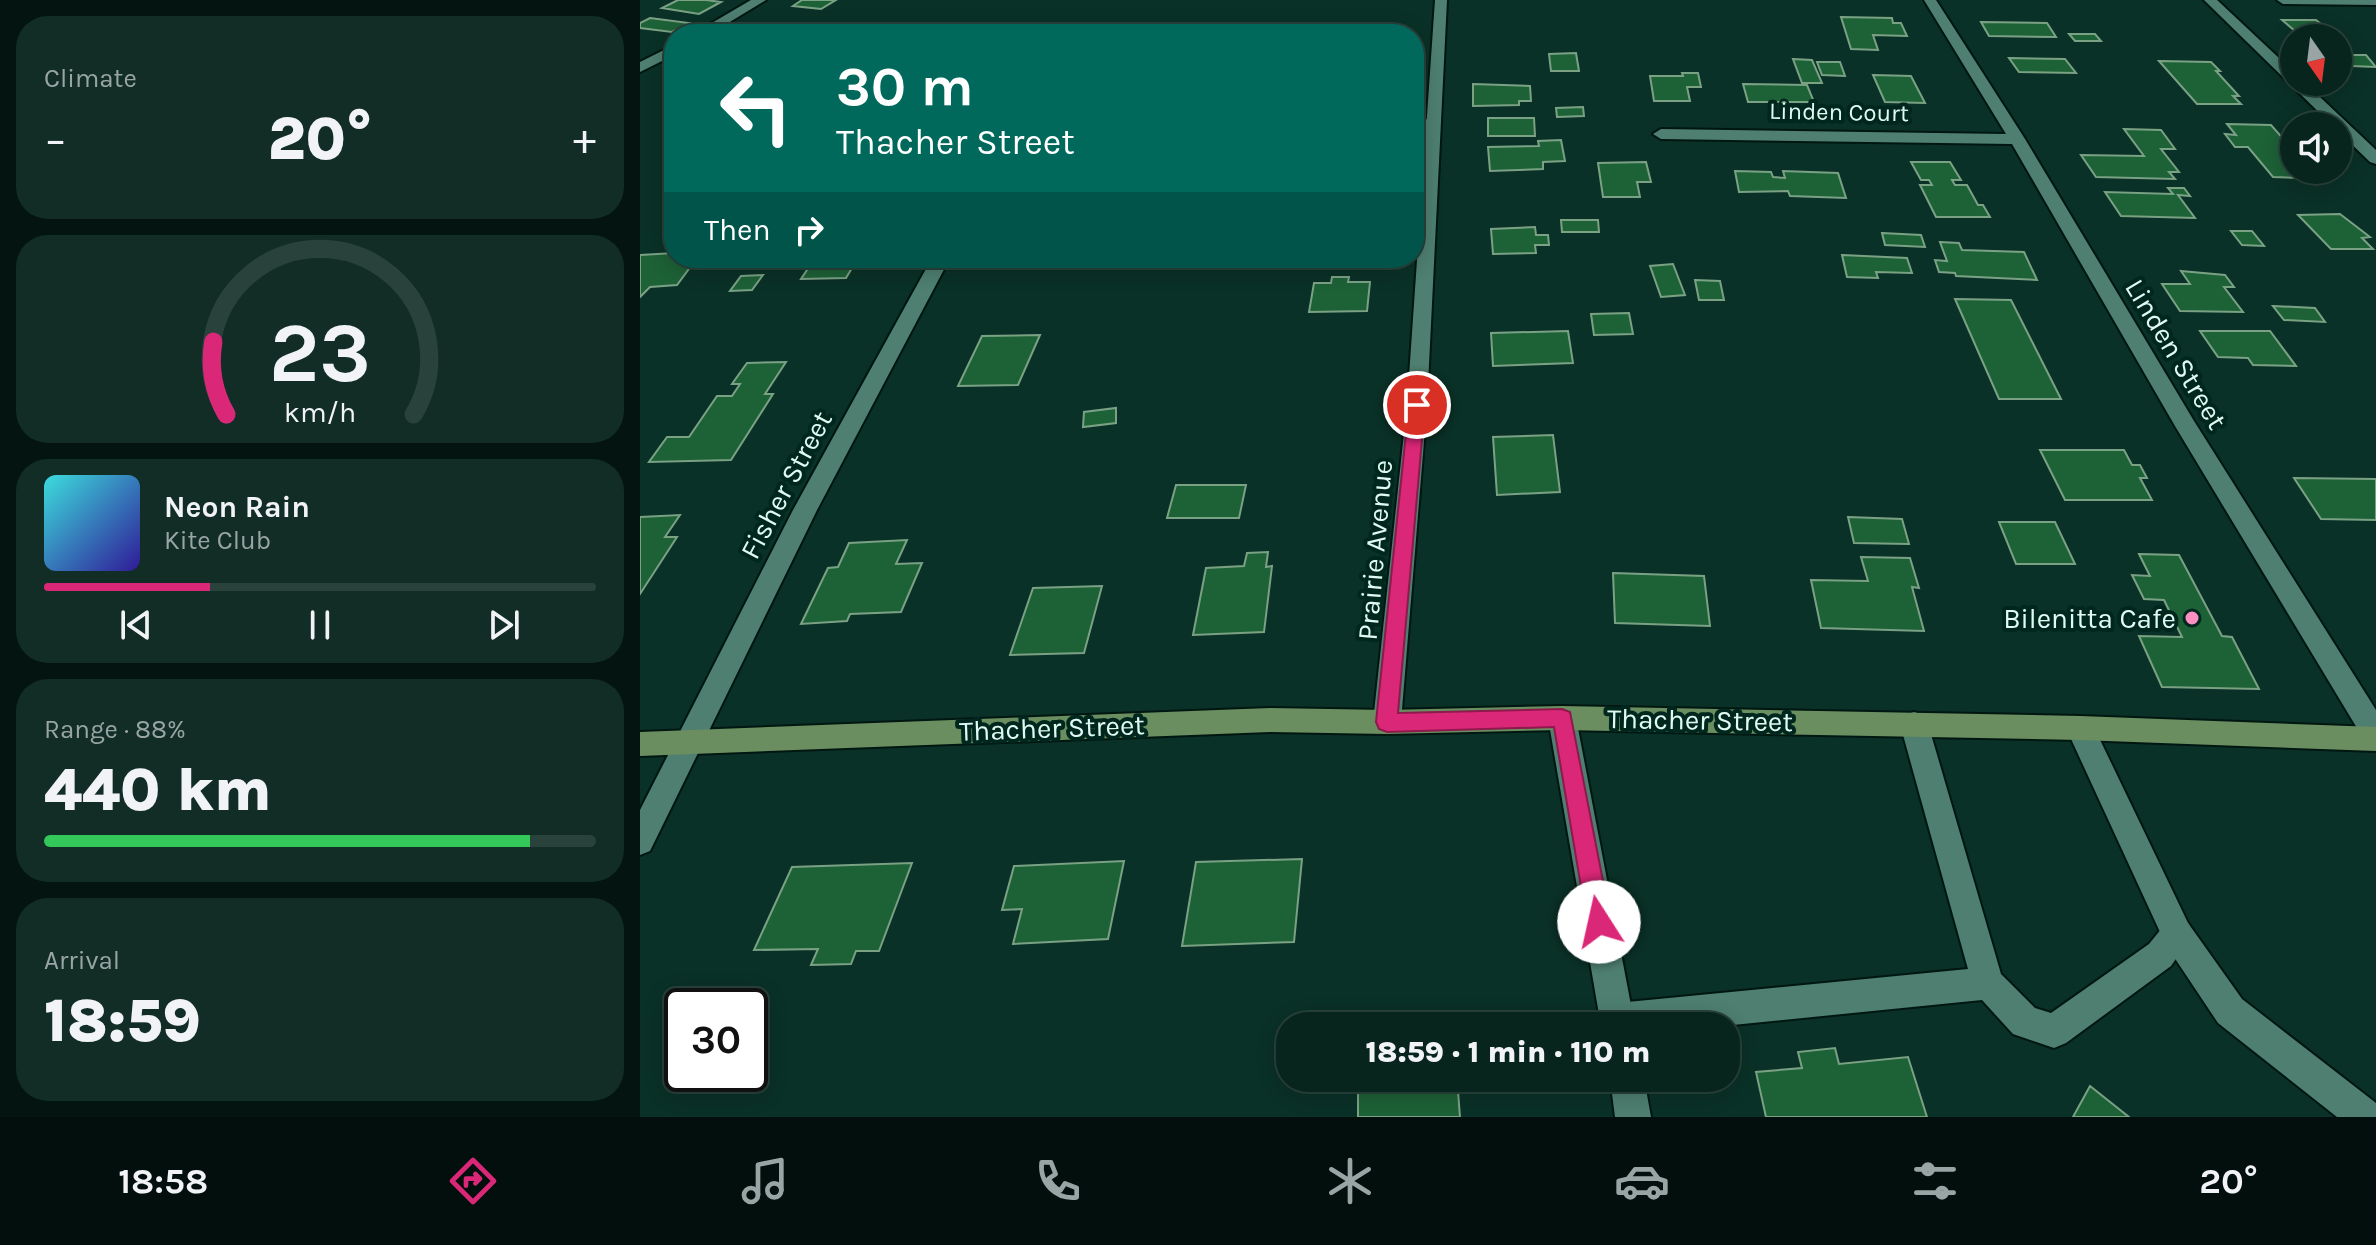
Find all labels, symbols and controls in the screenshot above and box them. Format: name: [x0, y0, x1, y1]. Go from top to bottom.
north arrow: [2280, 24, 2352, 96]
map controls: [2280, 24, 2352, 184]
text: 30 m: [836, 54, 974, 119]
icon: left: [704, 56, 808, 160]
text: Climate: [44, 63, 137, 94]
street label: Linden Court: [1769, 97, 1909, 127]
text: 20°: [268, 104, 372, 174]
button: sound: [2280, 112, 2352, 184]
text: −: [44, 114, 67, 165]
text: +: [573, 114, 596, 165]
text: Thacher Street: [836, 121, 1075, 163]
icon: right: [787, 208, 831, 252]
text: Then: [704, 212, 771, 248]
street label: Linden Street: [2118, 273, 2234, 435]
text: 23: [269, 305, 371, 402]
pin: [1383, 371, 1451, 439]
icon: arrive: [1395, 383, 1439, 427]
text: km/h: [284, 396, 356, 429]
street label: Fisher Street: [733, 405, 839, 565]
street label: Prairie Avenue: [1351, 458, 1399, 642]
text: Neon Rain: [164, 489, 310, 525]
text: Kite Club: [164, 525, 271, 556]
place label: Bilenitta Cafe: [2003, 602, 2176, 635]
icon: previous: [114, 603, 158, 647]
icon: pause: [298, 603, 342, 647]
icon: next: [482, 603, 526, 647]
marker: Bilenitta Cafe: [2183, 609, 2201, 627]
street label: Thacher Street: [1607, 702, 1793, 738]
street label: Thacher Street: [959, 708, 1145, 748]
text: Range · 88%: [44, 714, 186, 745]
text: 440 km: [44, 755, 272, 825]
position arrow: [1557, 880, 1641, 964]
text: Arrival: [44, 945, 120, 976]
text: 18:59: [44, 986, 201, 1056]
speed limit sign: 30: [664, 988, 768, 1092]
text: 18:59 · 1 min · 110 m: [1366, 1034, 1650, 1070]
icon: directions: [445, 1153, 501, 1209]
icon: music: [737, 1153, 793, 1209]
icon: phone: [1030, 1153, 1086, 1209]
icon: climate: [1322, 1153, 1378, 1209]
icon: car: [1614, 1153, 1670, 1209]
icon: filters: [1907, 1153, 1963, 1209]
text: 18:58: [118, 1160, 208, 1202]
text: 20°: [2199, 1160, 2258, 1202]

